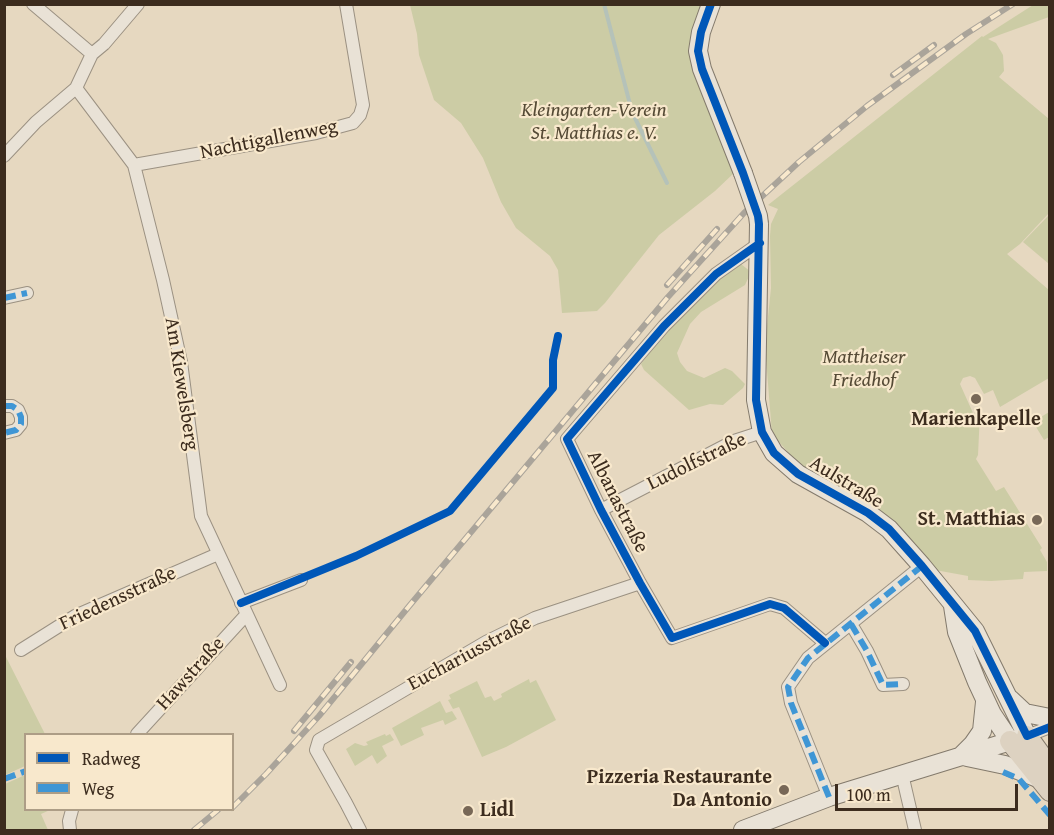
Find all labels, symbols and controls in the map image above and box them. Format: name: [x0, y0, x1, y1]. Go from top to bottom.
park label: Kleingarten-Verein St. Matthias e. V.: [521, 99, 667, 146]
street label: Nachtigallenweg: [198, 115, 340, 165]
street label: Am Kiewelsberg: [159, 316, 203, 452]
park label: Mattheiser Friedhof: [823, 346, 905, 393]
marker: Marienkapelle: [969, 392, 983, 406]
place label: Marienkapelle: [911, 408, 1041, 432]
street label: Ludolfstraße: [644, 428, 750, 496]
street label: Albanastraße: [581, 447, 653, 557]
street label: Aulstraße: [805, 452, 887, 514]
place label: St. Matthias: [917, 508, 1025, 532]
marker: St. Matthias: [1030, 513, 1044, 527]
street label: Friedensstraße: [56, 562, 180, 636]
street label: Euchariusstraße: [404, 611, 536, 697]
street label: Hawstraße: [152, 632, 230, 716]
legend: [24, 733, 234, 811]
text: Radweg: [82, 745, 140, 772]
place label: Pizzeria Restaurante Da Antonio: [587, 766, 772, 813]
scale bar: [838, 772, 1021, 810]
text: Weg: [82, 775, 114, 802]
text: 100 m: [846, 781, 891, 808]
marker: Pizzeria Restaurante Da Antonio: [777, 783, 791, 797]
place label: Lidl: [480, 799, 514, 823]
marker: Lidl: [461, 804, 475, 818]

